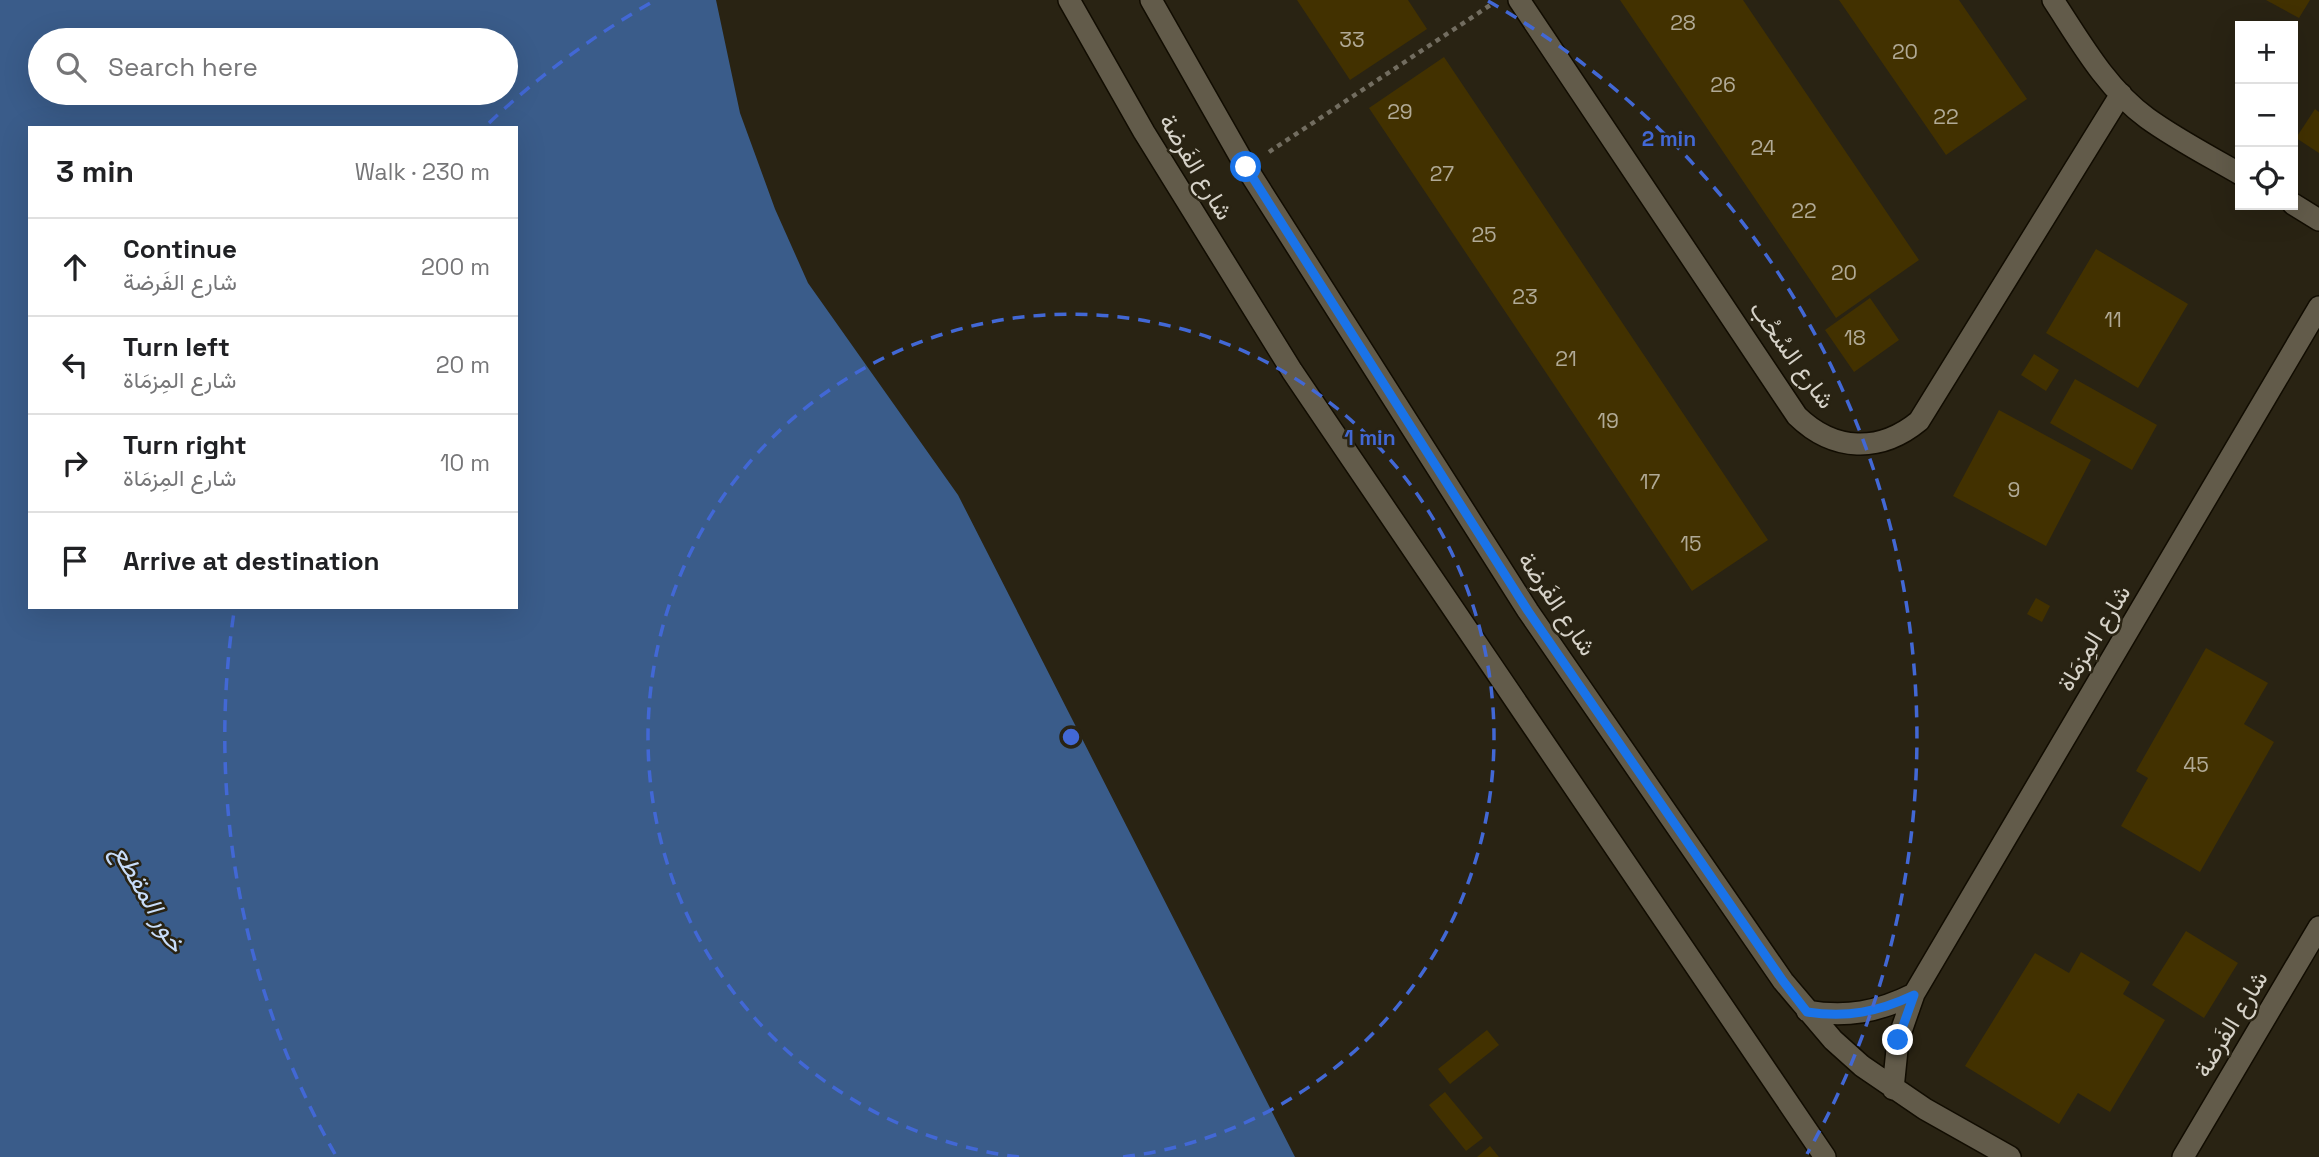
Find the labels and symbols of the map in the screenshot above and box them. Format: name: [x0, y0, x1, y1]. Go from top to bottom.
house number: 28: [1670, 9, 1696, 36]
house number: 33: [1339, 26, 1365, 53]
house number: 20: [1892, 38, 1918, 65]
house number: 26: [1710, 71, 1736, 98]
house number: 29: [1387, 98, 1413, 125]
house number: 22: [1933, 103, 1959, 130]
street label: شارع الفَرضة: [1152, 108, 1240, 226]
text: 2 min: [1642, 125, 1696, 152]
house number: 24: [1750, 134, 1776, 161]
route start: [1230, 151, 1261, 182]
house number: 27: [1430, 160, 1454, 187]
house number: 22: [1791, 197, 1817, 224]
house number: 25: [1471, 221, 1497, 248]
house number: 20: [1831, 259, 1857, 286]
house number: 23: [1512, 283, 1538, 310]
street label: شارع السُحُب: [1742, 295, 1842, 415]
house number: 11: [2104, 306, 2122, 333]
house number: 18: [1844, 324, 1866, 351]
house number: 21: [1555, 345, 1577, 372]
house number: 19: [1597, 407, 1619, 434]
text: 1 min: [1344, 424, 1396, 451]
house number: 17: [1640, 468, 1660, 495]
house number: 9: [2008, 476, 2020, 503]
house number: 15: [1680, 530, 1702, 557]
street label: شارع الفَرضة: [1511, 546, 1603, 662]
street label: شارع المِزمَاة: [2050, 579, 2138, 697]
centre of rings: [1059, 725, 1083, 749]
house number: 45: [2183, 751, 2209, 778]
water label: خور المقطع: [104, 838, 194, 960]
street label: شارع الفَرضة: [2187, 965, 2275, 1083]
route end: [1882, 1024, 1913, 1055]

